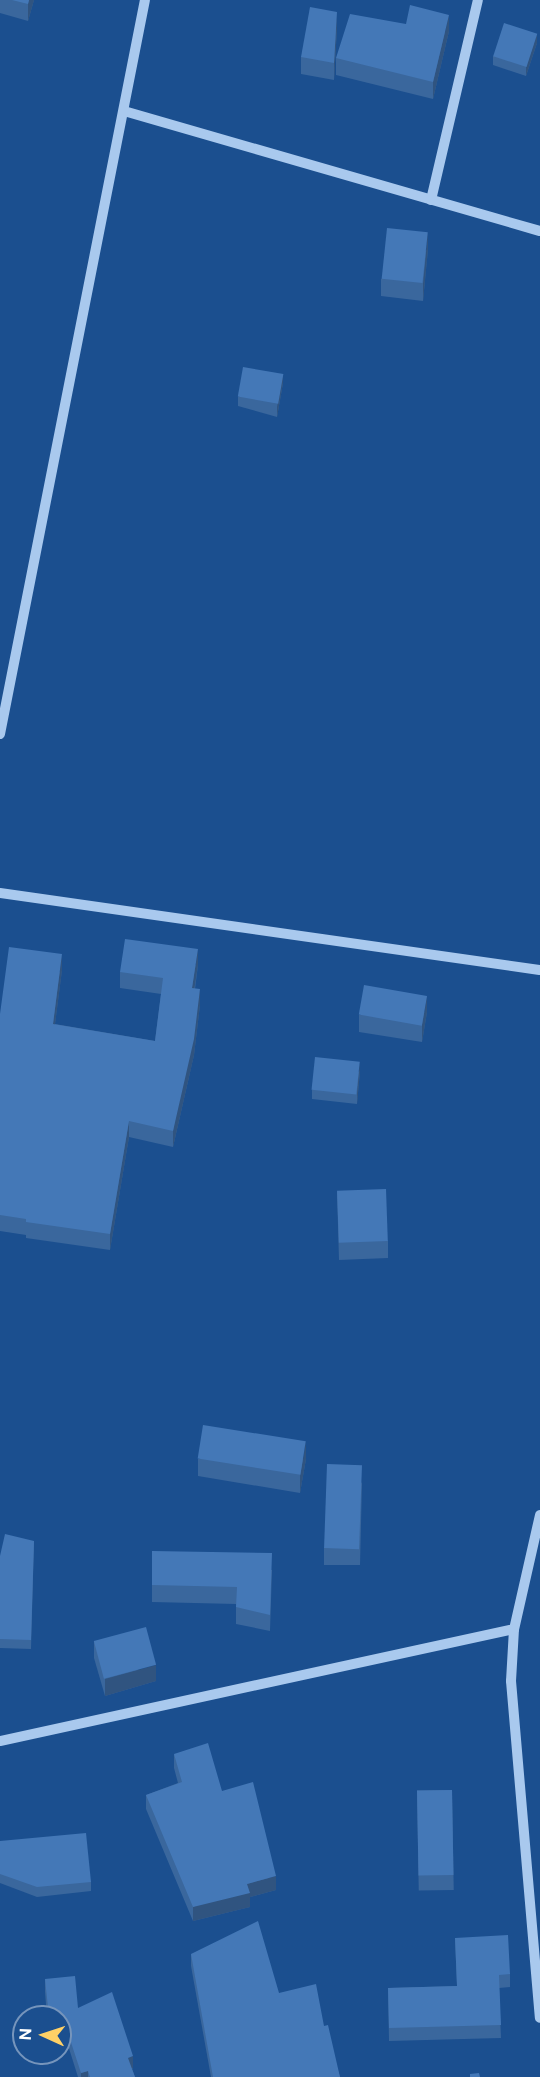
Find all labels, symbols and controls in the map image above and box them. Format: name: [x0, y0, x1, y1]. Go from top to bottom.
north arrow: [12, 2005, 72, 2065]
text: N: [16, 2027, 35, 2041]

